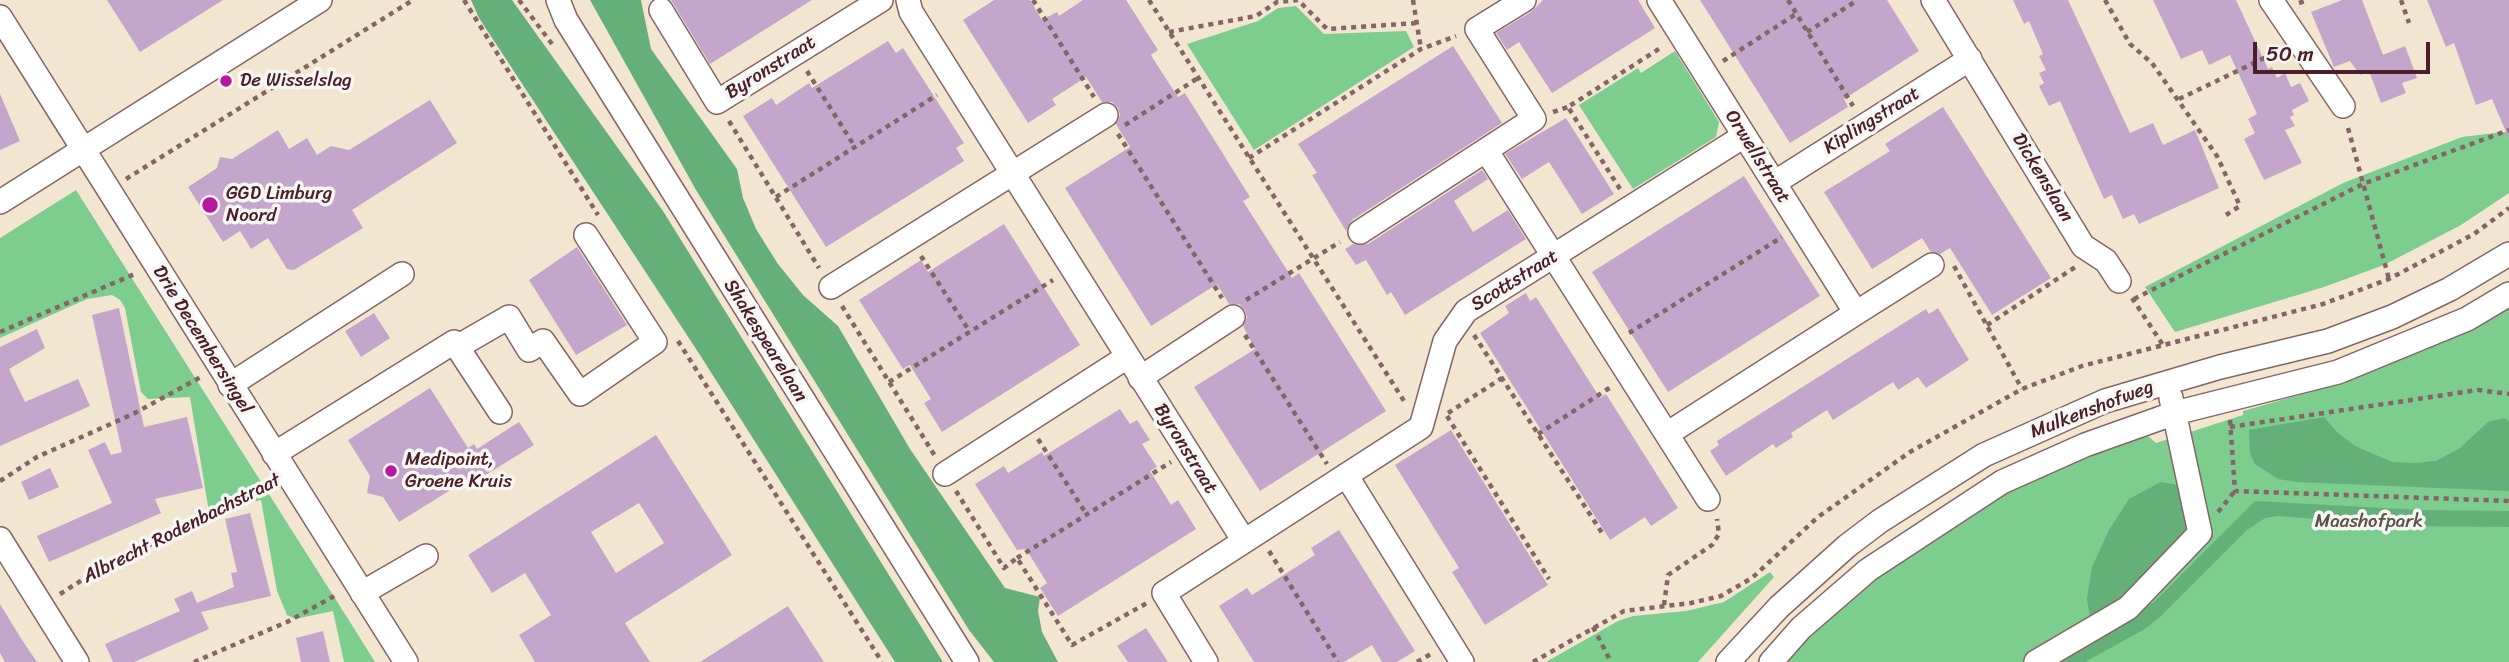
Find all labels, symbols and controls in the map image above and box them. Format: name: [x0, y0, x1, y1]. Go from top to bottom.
scale bar: [2257, 28, 2434, 72]
street label: Byronstraat: [722, 31, 820, 105]
text: 50 m: [2266, 35, 2314, 73]
place label: De Wisselslag: [240, 70, 352, 92]
marker: De Wisselslag: [218, 73, 234, 89]
street label: Kiplingstraat: [1820, 82, 1924, 160]
street label: Orwellstraat: [1719, 106, 1795, 208]
street label: Dickenslaan: [2007, 129, 2077, 227]
place label: GGD Limburg Noord: [226, 183, 332, 227]
marker: GGD Limburg Noord: [200, 195, 220, 215]
street label: Scottstraat: [1467, 245, 1563, 317]
street label: Drie Decembersingel: [147, 262, 257, 418]
street label: Shakespearelaan: [718, 276, 812, 406]
street label: Mulkenshofweg: [2027, 376, 2157, 444]
street label: Byronstraat: [1148, 400, 1222, 498]
place label: Medipoint, Groene Kruis: [405, 449, 512, 493]
marker: Medipoint, Groene Kruis: [383, 463, 399, 479]
street label: Albrecht Rodenbachstraat: [79, 469, 285, 589]
park label: Maashofpark: [2315, 511, 2423, 533]

